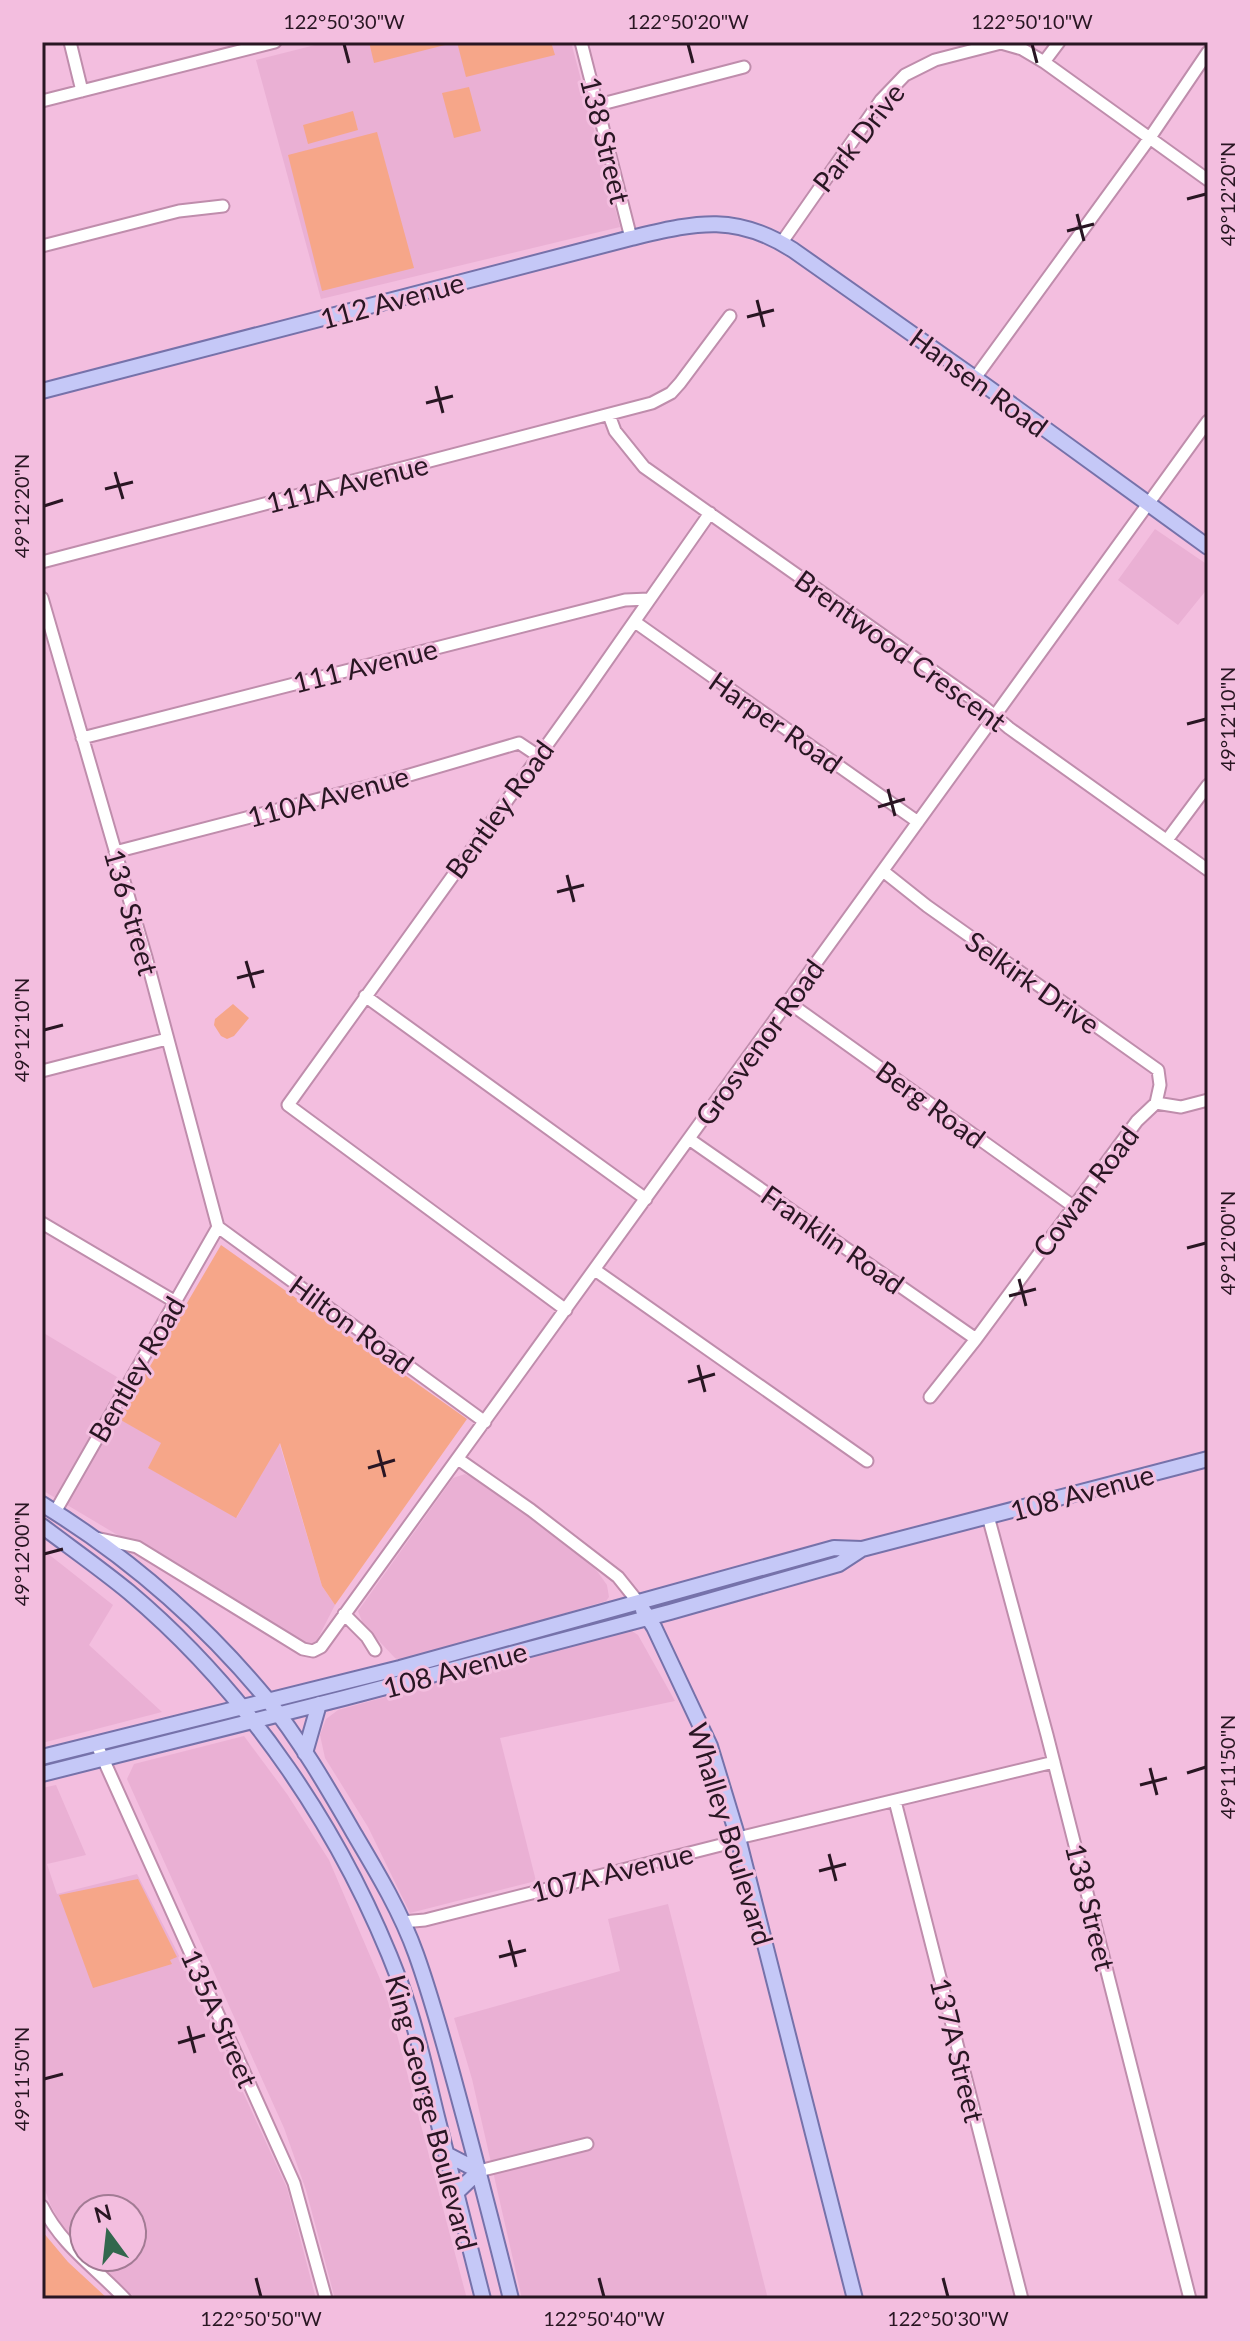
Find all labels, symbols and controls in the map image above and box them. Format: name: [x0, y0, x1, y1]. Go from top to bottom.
text: 122°50'30"W: [283, 9, 405, 33]
text: 122°50'20"W: [627, 9, 749, 33]
text: 122°50'10"W: [971, 9, 1093, 33]
street label: 138 Street: [574, 73, 638, 207]
street label: Park Drive: [805, 76, 911, 198]
text: 49°12'20"N: [1215, 142, 1239, 246]
street label: 112 Avenue: [316, 264, 468, 336]
street label: Hansen Road: [903, 321, 1055, 443]
street label: 111A Avenue: [263, 446, 431, 520]
text: 49°12'20"N: [9, 454, 33, 558]
street label: Brentwood Crescent: [789, 562, 1013, 738]
street label: 111 Avenue: [289, 631, 441, 699]
street label: Harper Road: [703, 664, 849, 780]
text: 49°12'10"N: [1215, 667, 1239, 771]
street label: Bentley Road: [438, 733, 560, 885]
street label: 110A Avenue: [244, 758, 412, 834]
street label: 136 Street: [98, 845, 166, 979]
street label: Selkirk Drive: [959, 923, 1107, 1041]
street label: Grosvenor Road: [687, 952, 831, 1132]
text: 49°12'10"N: [9, 978, 33, 1082]
street label: Berg Road: [870, 1053, 992, 1155]
street label: Cowan Road: [1025, 1119, 1145, 1263]
street label: Franklin Road: [755, 1177, 911, 1301]
text: 49°12'00"N: [1215, 1191, 1239, 1295]
street label: Hilton Road: [283, 1268, 421, 1380]
street label: Bentley Road: [81, 1290, 191, 1448]
street label: 108 Avenue: [1006, 1456, 1158, 1528]
text: 49°12'00"N: [9, 1502, 33, 1606]
street label: 108 Avenue: [379, 1633, 531, 1705]
text: 49°11'50"N: [1215, 1715, 1239, 1819]
street label: Whalley Boulevard: [681, 1719, 781, 1949]
street label: 107A Avenue: [528, 1835, 696, 1909]
street label: 138 Street: [1059, 1840, 1123, 1974]
street label: 135A Street: [174, 1944, 266, 2092]
street label: King George Boulevard: [379, 1971, 485, 2253]
street label: 137A Street: [924, 1974, 992, 2126]
text: 49°11'50"N: [9, 2027, 33, 2131]
north arrow: [68, 2193, 148, 2273]
text: N: [91, 2198, 114, 2228]
text: 122°50'50"W: [200, 2306, 322, 2330]
text: 122°50'40"W: [543, 2306, 665, 2330]
text: 122°50'30"W: [887, 2306, 1009, 2330]

